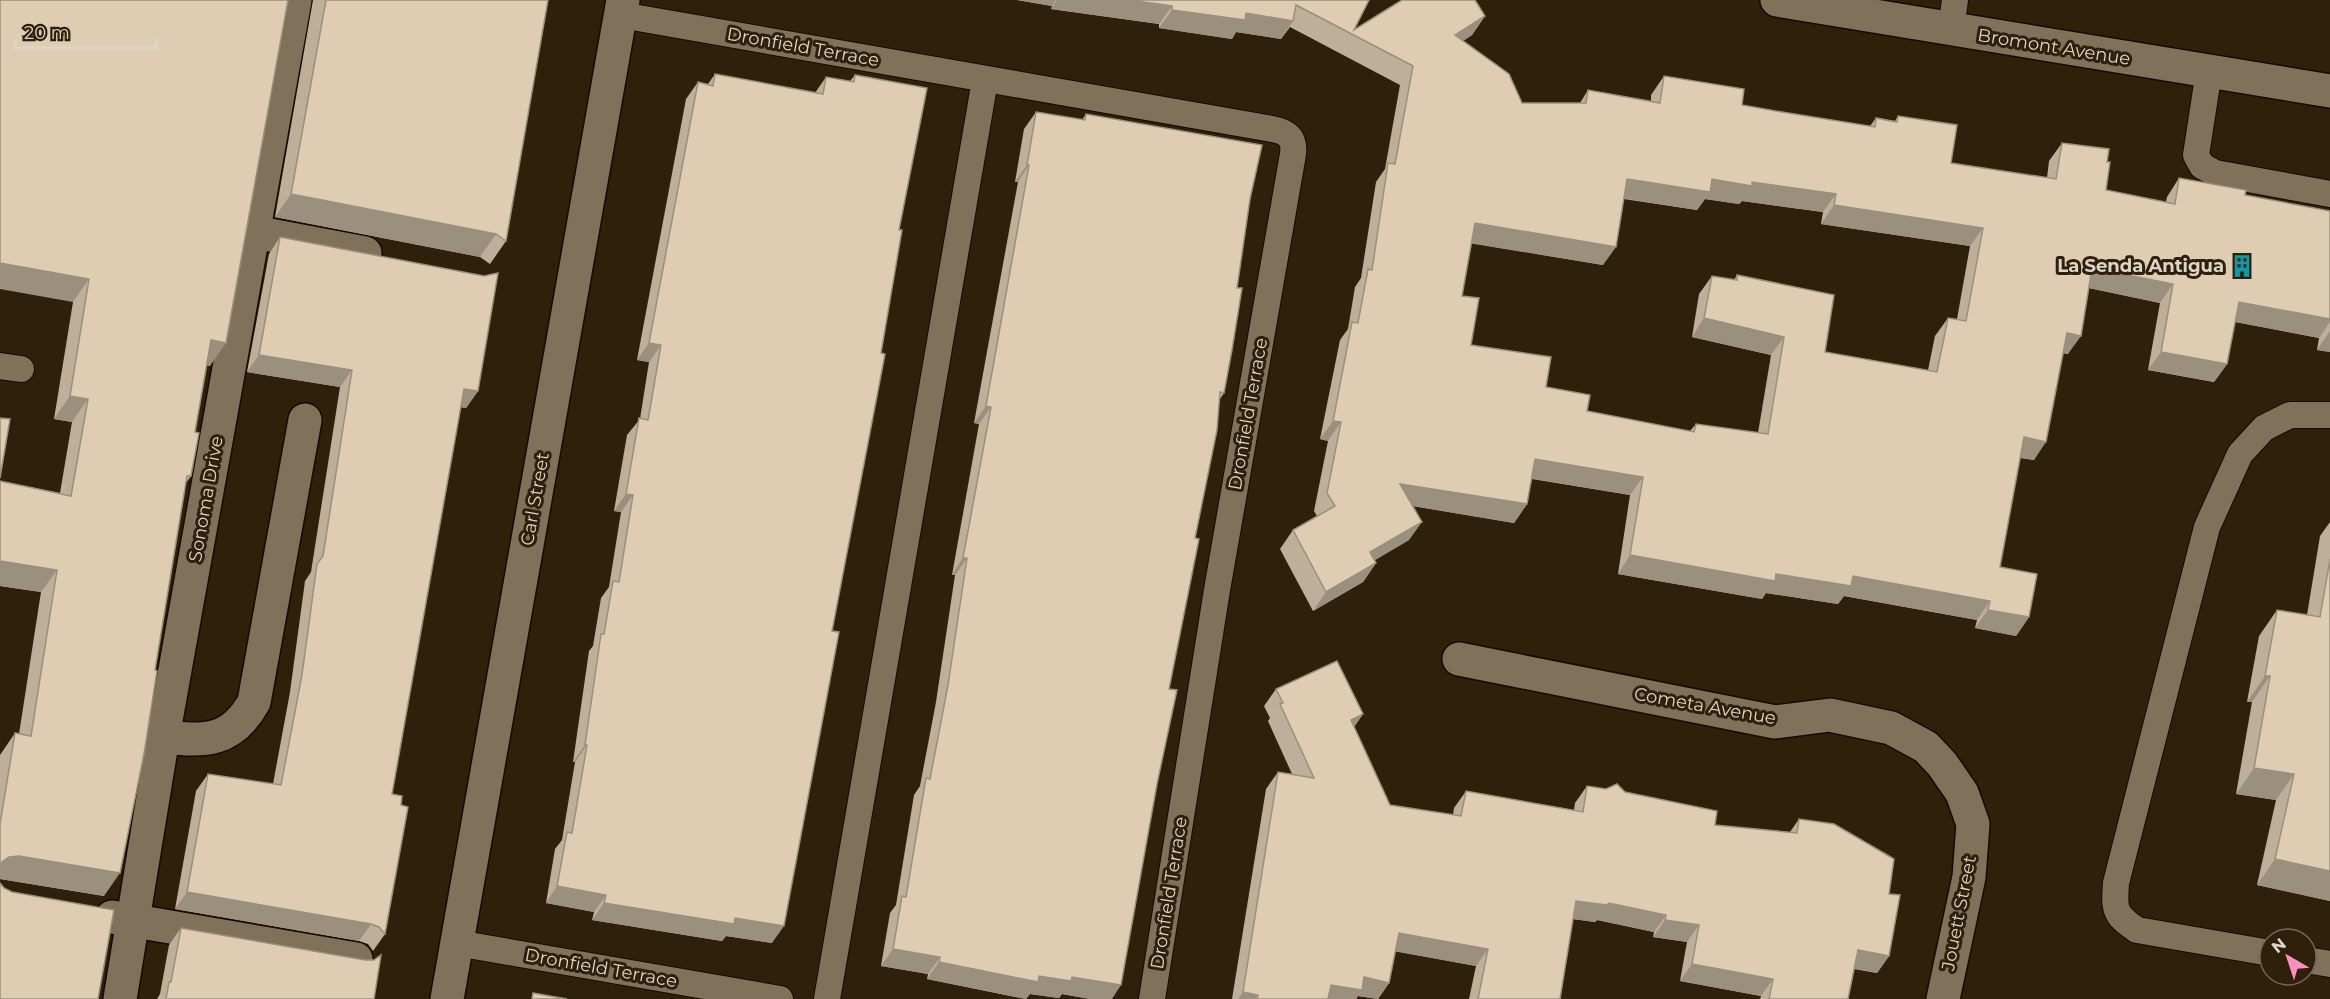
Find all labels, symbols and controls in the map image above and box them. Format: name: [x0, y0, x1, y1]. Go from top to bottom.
scale bar: [15, 12, 156, 50]
text: 20 m: [24, 22, 70, 44]
street label: Dronfield Terrace: [725, 23, 881, 71]
street label: Bromont Avenue: [1976, 24, 2132, 70]
building icon: La Senda Antigua: [2229, 253, 2255, 279]
place label: La Senda Antigua: [2057, 255, 2224, 277]
street label: Dronfield Terrace: [1224, 336, 1272, 492]
street label: Sonoma Drive: [184, 434, 228, 564]
street label: Carl Street: [516, 451, 554, 547]
street label: Cometa Avenue: [1632, 683, 1778, 729]
street label: Dronfield Terrace: [1146, 815, 1192, 971]
street label: Jouett Street: [1937, 854, 1981, 973]
north arrow: [2258, 927, 2318, 987]
text: N: [2268, 934, 2290, 957]
street label: Dronfield Terrace: [523, 944, 679, 992]

